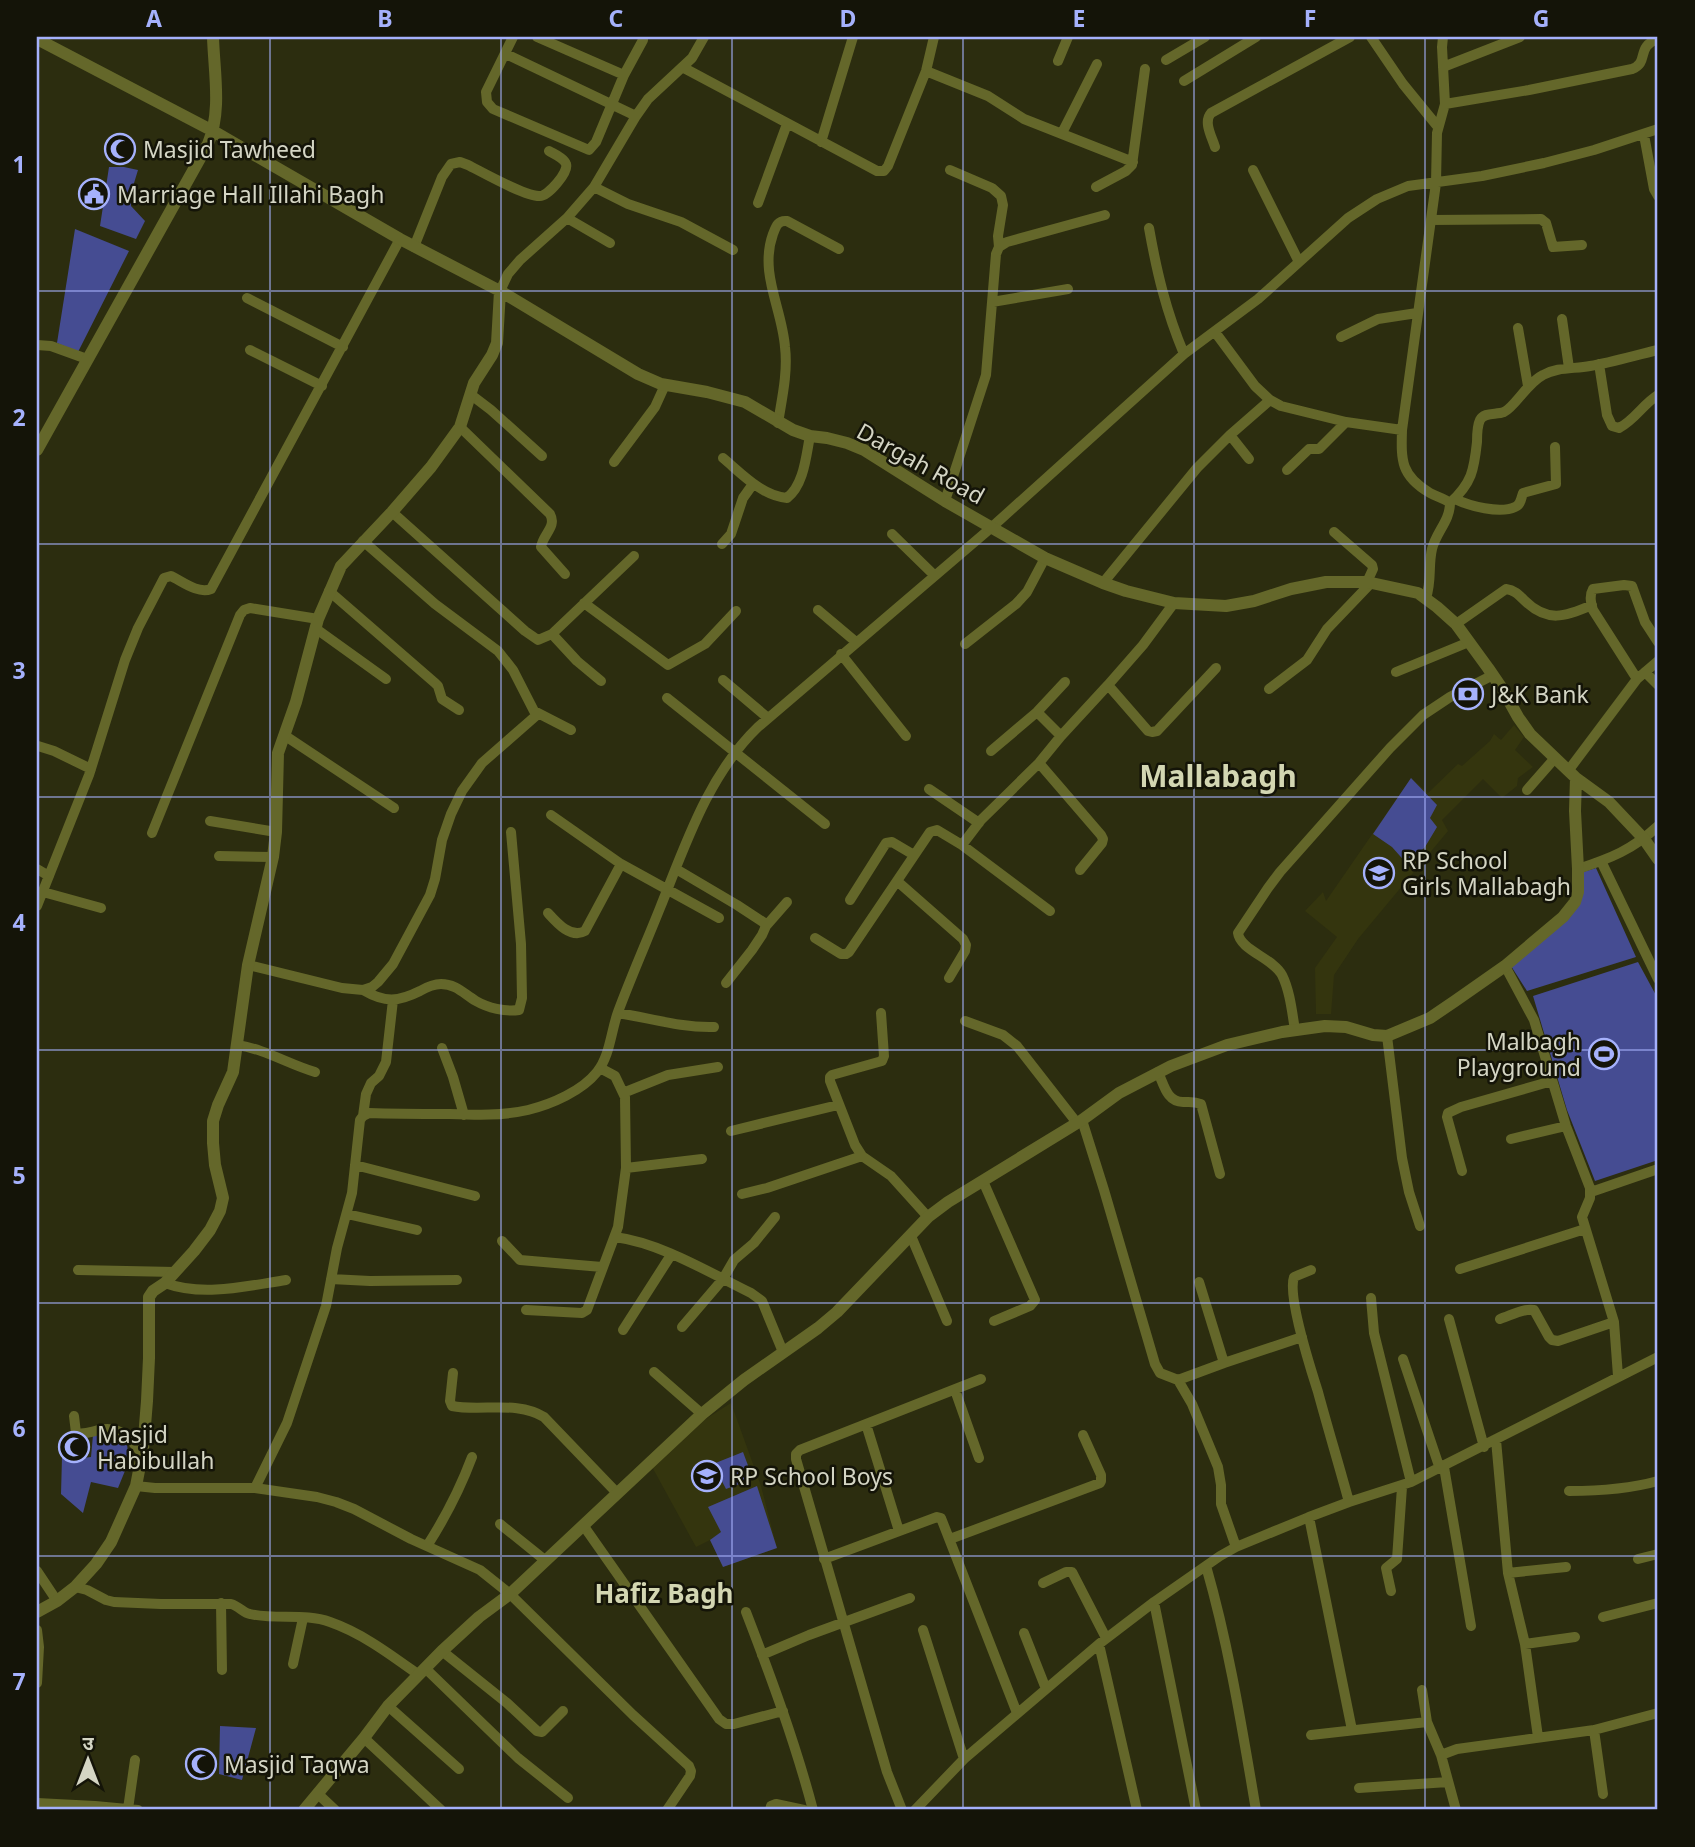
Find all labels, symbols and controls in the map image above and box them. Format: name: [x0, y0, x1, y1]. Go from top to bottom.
text: A: [146, 2, 162, 34]
text: B: [377, 2, 393, 34]
text: C: [609, 2, 624, 34]
text: D: [840, 2, 856, 34]
text: E: [1073, 2, 1085, 34]
text: F: [1304, 2, 1316, 34]
text: G: [1533, 2, 1549, 34]
mosque icon: Masjid Tawheed: [103, 132, 137, 166]
place label: Masjid Tawheed: [143, 133, 316, 165]
text: 1: [12, 148, 26, 180]
public building icon: Marriage Hall Illahi Bagh: [77, 177, 111, 211]
place label: Marriage Hall Illahi Bagh: [117, 178, 384, 210]
text: 2: [12, 401, 26, 433]
street label: Dargah Road: [851, 415, 991, 511]
text: 3: [12, 654, 26, 686]
bank icon: J&K Bank: [1451, 677, 1485, 711]
place label: J&K Bank: [1489, 678, 1589, 710]
district label: Mallabagh: [1139, 755, 1297, 796]
place label: RP School Girls Mallabagh: [1402, 844, 1571, 902]
school or university icon: RP School Girls Mallabagh: [1362, 856, 1396, 890]
text: 4: [12, 906, 26, 938]
place label: Malbagh Playground: [1457, 1025, 1581, 1083]
sports icon: Malbagh Playground: [1587, 1037, 1621, 1071]
text: 5: [12, 1159, 26, 1191]
text: 6: [12, 1412, 26, 1444]
place label: Masjid Habibullah: [97, 1418, 214, 1476]
mosque icon: Masjid Habibullah: [57, 1430, 91, 1464]
school or university icon: RP School Boys: [690, 1459, 724, 1493]
place label: RP School Boys: [730, 1460, 893, 1492]
district label: Hafiz Bagh: [594, 1575, 734, 1611]
text: 7: [12, 1665, 26, 1697]
north arrow: [52, 1724, 122, 1794]
text: उ: [82, 1730, 94, 1756]
mosque icon: Masjid Taqwa: [184, 1747, 218, 1781]
place label: Masjid Taqwa: [224, 1748, 370, 1780]

